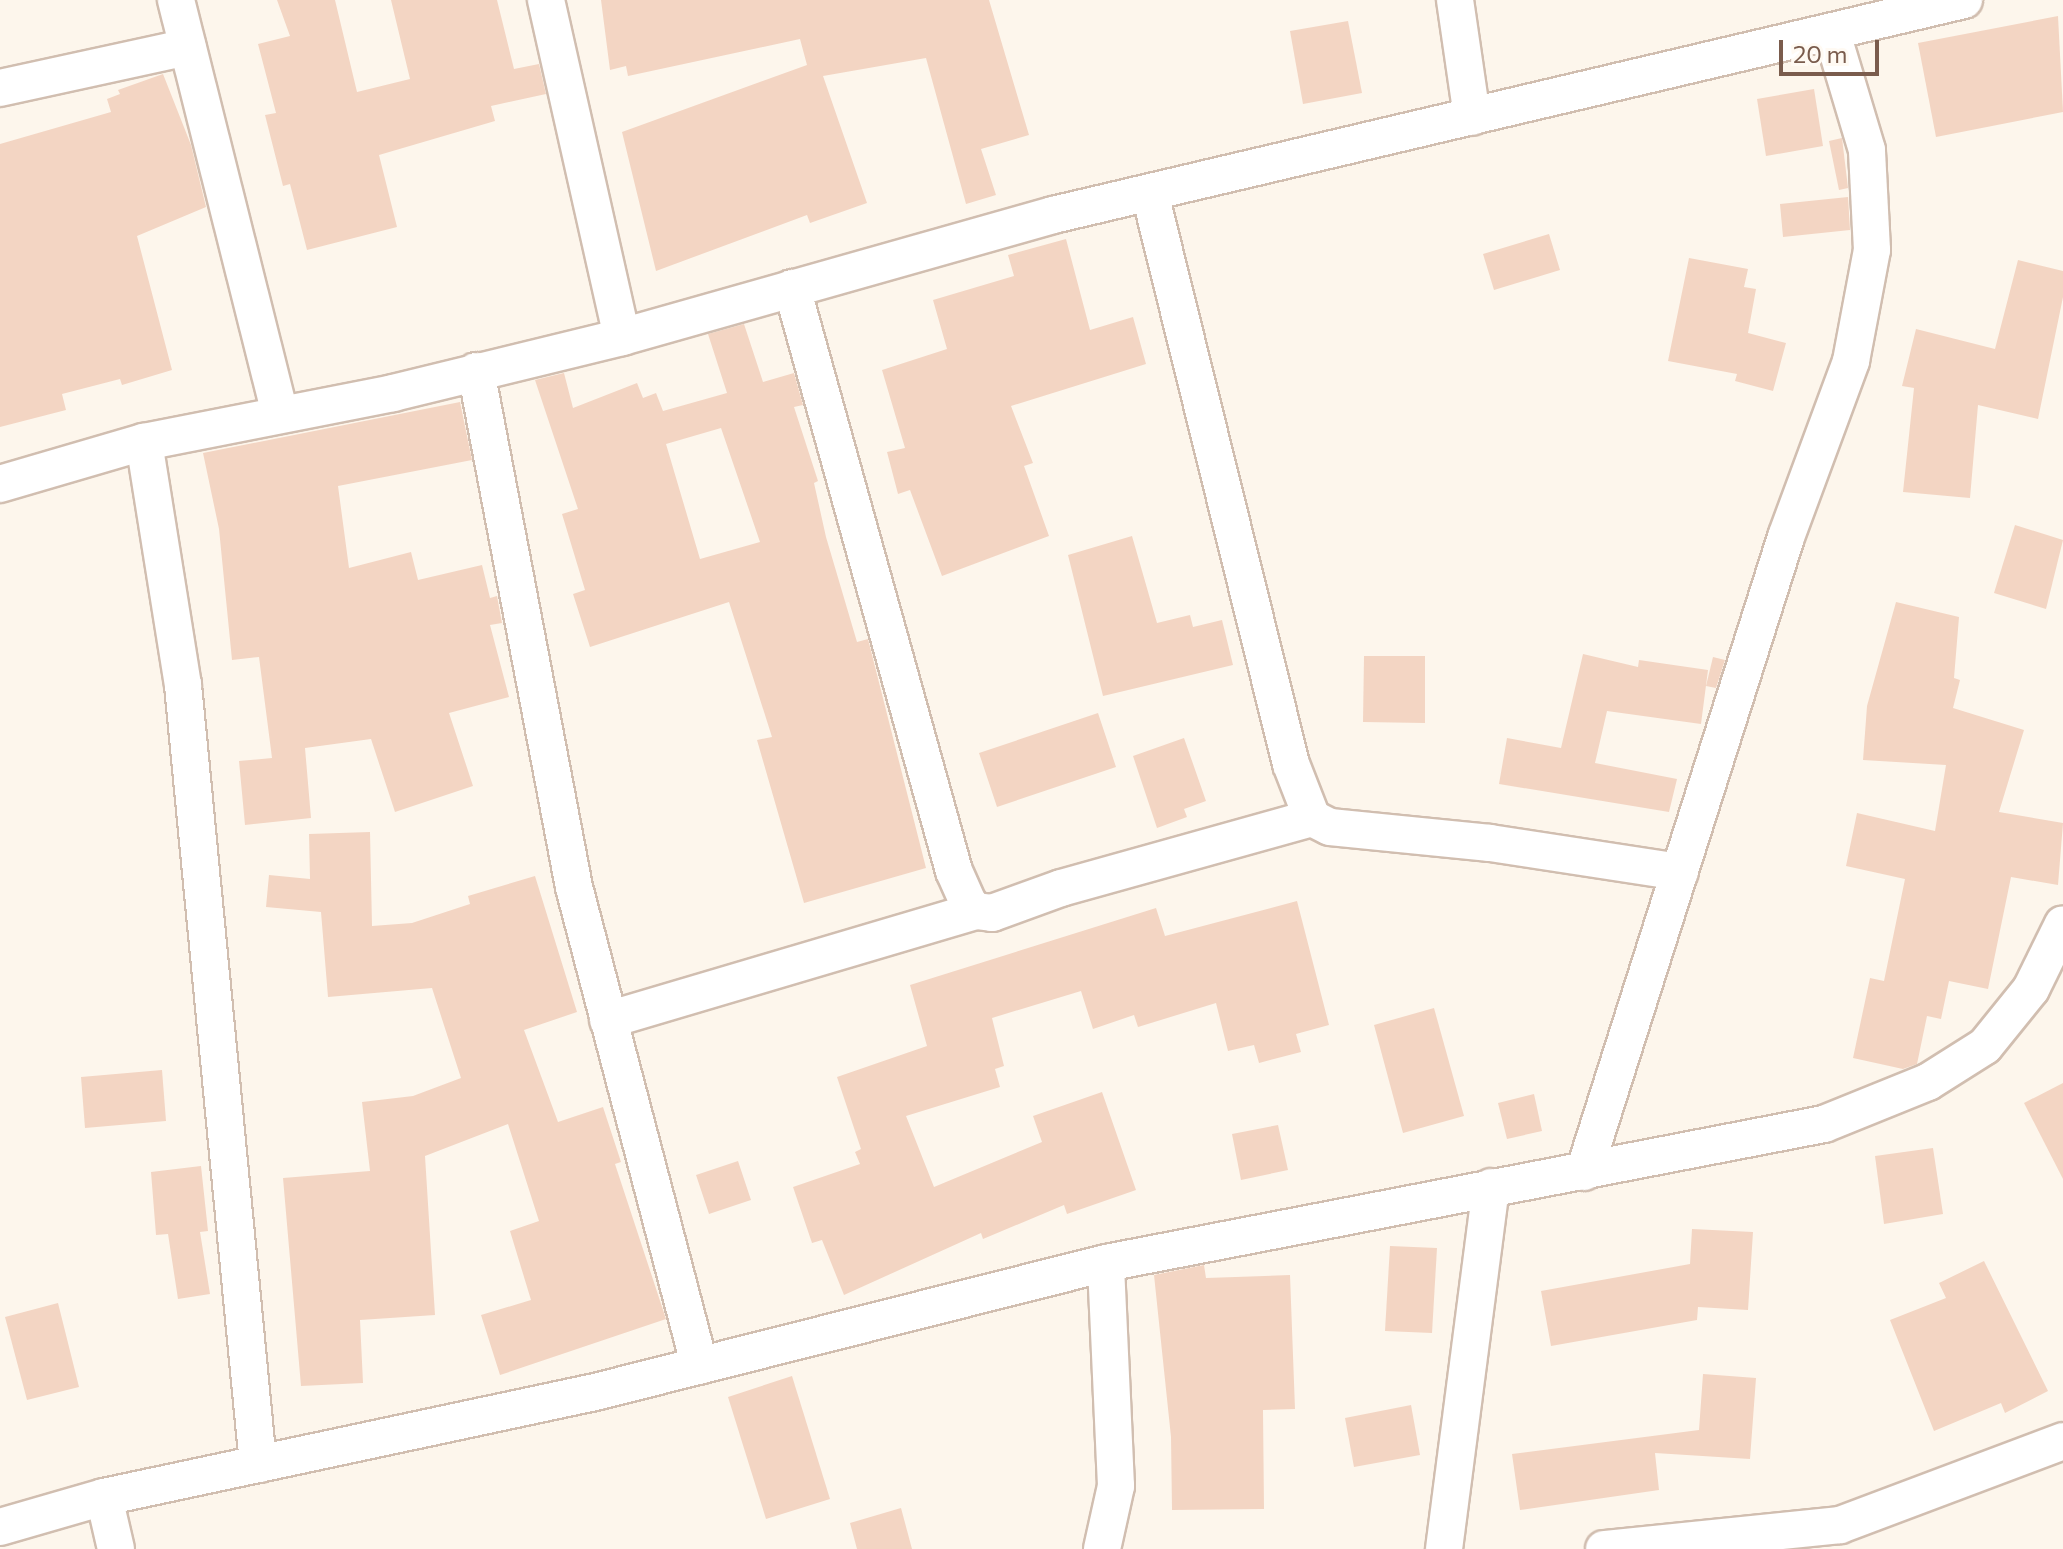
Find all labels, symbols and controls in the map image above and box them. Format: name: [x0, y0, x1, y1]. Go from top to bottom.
scale bar: [1783, 24, 1883, 74]
text: 20 m: [1793, 39, 1847, 68]

